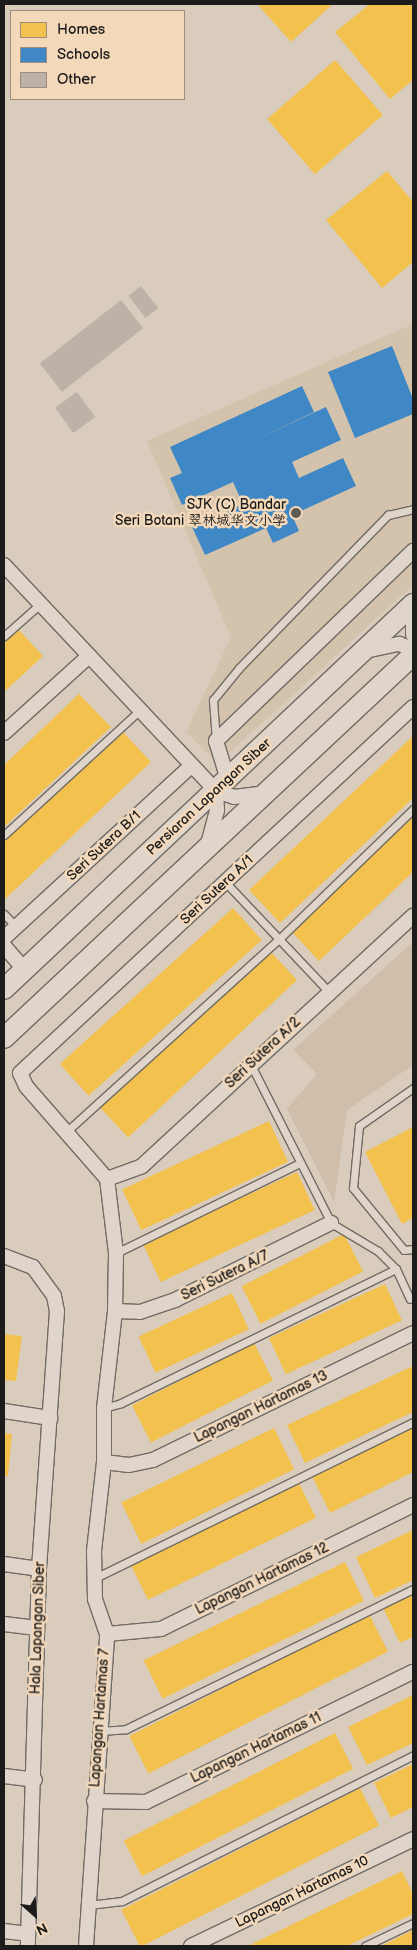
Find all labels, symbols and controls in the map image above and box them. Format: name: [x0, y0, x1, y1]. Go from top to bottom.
legend: [10, 10, 185, 100]
text: Homes: [57, 20, 105, 39]
text: Schools: [57, 45, 110, 64]
text: Other: [57, 70, 96, 89]
place label: SJK (C) Bandar Seri Botani 翠林城华文小学: [115, 497, 286, 530]
marker: SJK (C) Bandar Seri Botani 翠林城华文小学: [290, 507, 302, 519]
street label: Persiaran Lapangan Siber: [143, 735, 275, 859]
street label: Seri Sutera B/1: [63, 807, 145, 885]
street label: Seri Sutera A/1: [177, 852, 257, 928]
street label: Seri Sutera A/2: [222, 1014, 304, 1092]
street label: Seri Sutera A/7: [178, 1248, 272, 1304]
street label: Lapangan Hartamas 13: [191, 1367, 331, 1447]
street label: Lapangan Hartamas 12: [193, 1539, 331, 1619]
street label: Hala Lapangan Siber: [27, 1561, 49, 1695]
street label: Lapangan Hartamas 7: [87, 1648, 113, 1788]
street label: Lapangan Hartamas 11: [188, 1709, 324, 1787]
street label: Lapangan Hartamas 10: [233, 1852, 371, 1932]
north arrow: [10, 1890, 60, 1940]
text: N: [33, 1919, 50, 1939]

